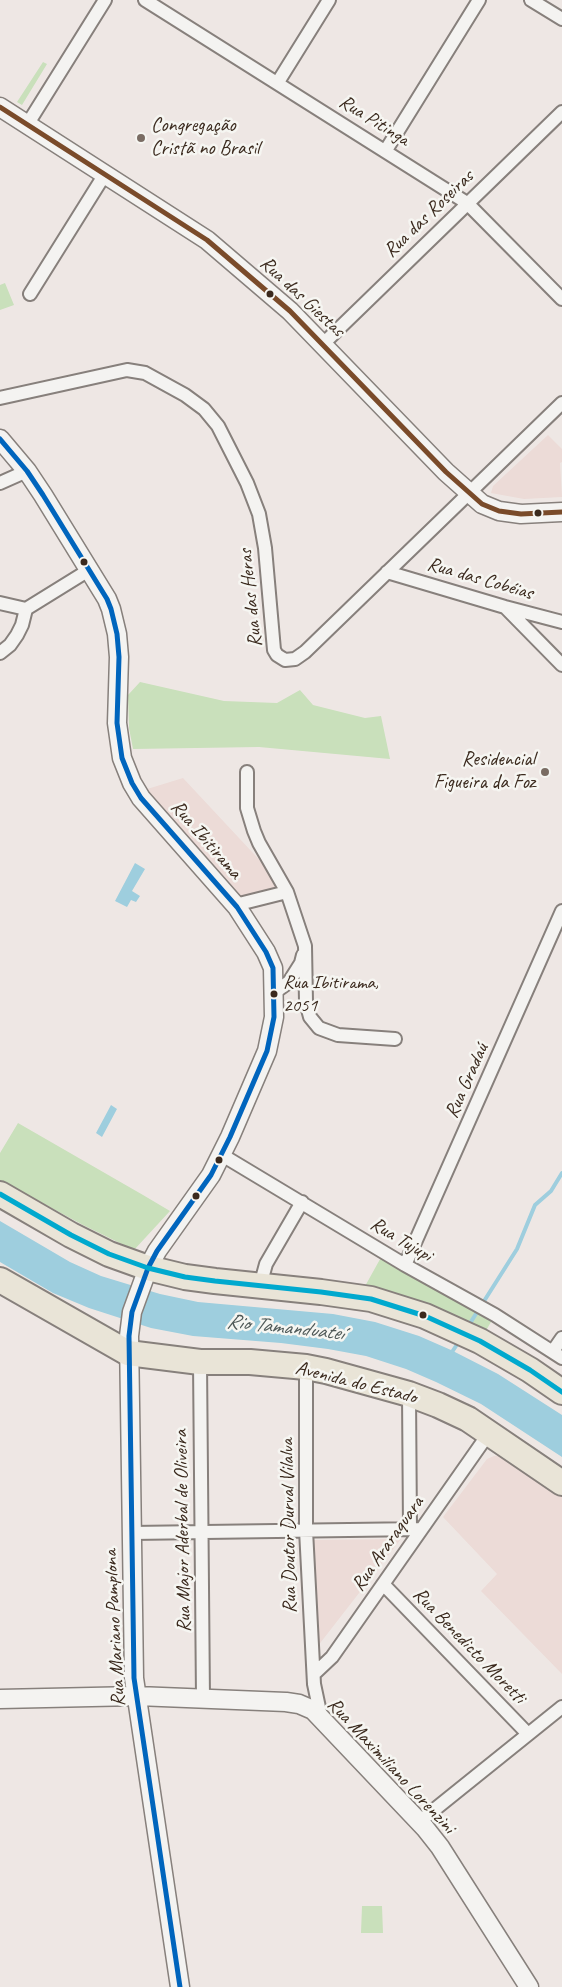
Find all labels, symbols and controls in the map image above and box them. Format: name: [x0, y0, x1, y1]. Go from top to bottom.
street label: Rua Pitinga: [334, 90, 414, 152]
place label: Congregação Cristã no Brasil: [151, 114, 260, 161]
marker: Congregação Cristã no Brasil: [135, 132, 147, 144]
street label: Rua das Roseiras: [379, 165, 479, 263]
street label: Rua das Giestas: [255, 252, 349, 342]
unlabelled marker: [265, 289, 275, 299]
unlabelled marker: [533, 508, 543, 518]
street label: Rua das Heras: [234, 548, 268, 648]
street label: Rua das Cobéias: [424, 552, 536, 606]
unlabelled marker: [79, 557, 89, 567]
place label: Residencial Figueira da Foz: [434, 748, 535, 795]
marker: Residencial Figueira da Foz: [539, 766, 551, 778]
street label: Rua Ibitirama: [165, 796, 247, 884]
place label: Rua Ibitirama, 2051: [283, 972, 379, 1016]
marker: Rua Ibitirama, 2051: [269, 989, 279, 999]
street label: Rua Gradaú: [440, 1040, 494, 1122]
unlabelled marker: [214, 1155, 224, 1165]
unlabelled marker: [191, 1191, 201, 1201]
street label: Rua Tujupi: [366, 1212, 436, 1268]
water label: Rio Tamanduateí: [225, 1309, 345, 1347]
unlabelled marker: [418, 1310, 428, 1320]
street label: Avenida do Estado: [293, 1356, 419, 1410]
street label: Rua Major Aderbal de Oliveira: [169, 1429, 197, 1633]
street label: Rua Doutor Durval Vilalva: [275, 1439, 303, 1613]
street label: Rua Araraquara: [347, 1492, 429, 1596]
street label: Rua Mariano Pamplona: [99, 1549, 131, 1707]
street label: Rua Benedicto Moretti: [407, 1583, 531, 1709]
street label: Rua Maximiliano Lorenzini: [322, 1693, 460, 1839]

